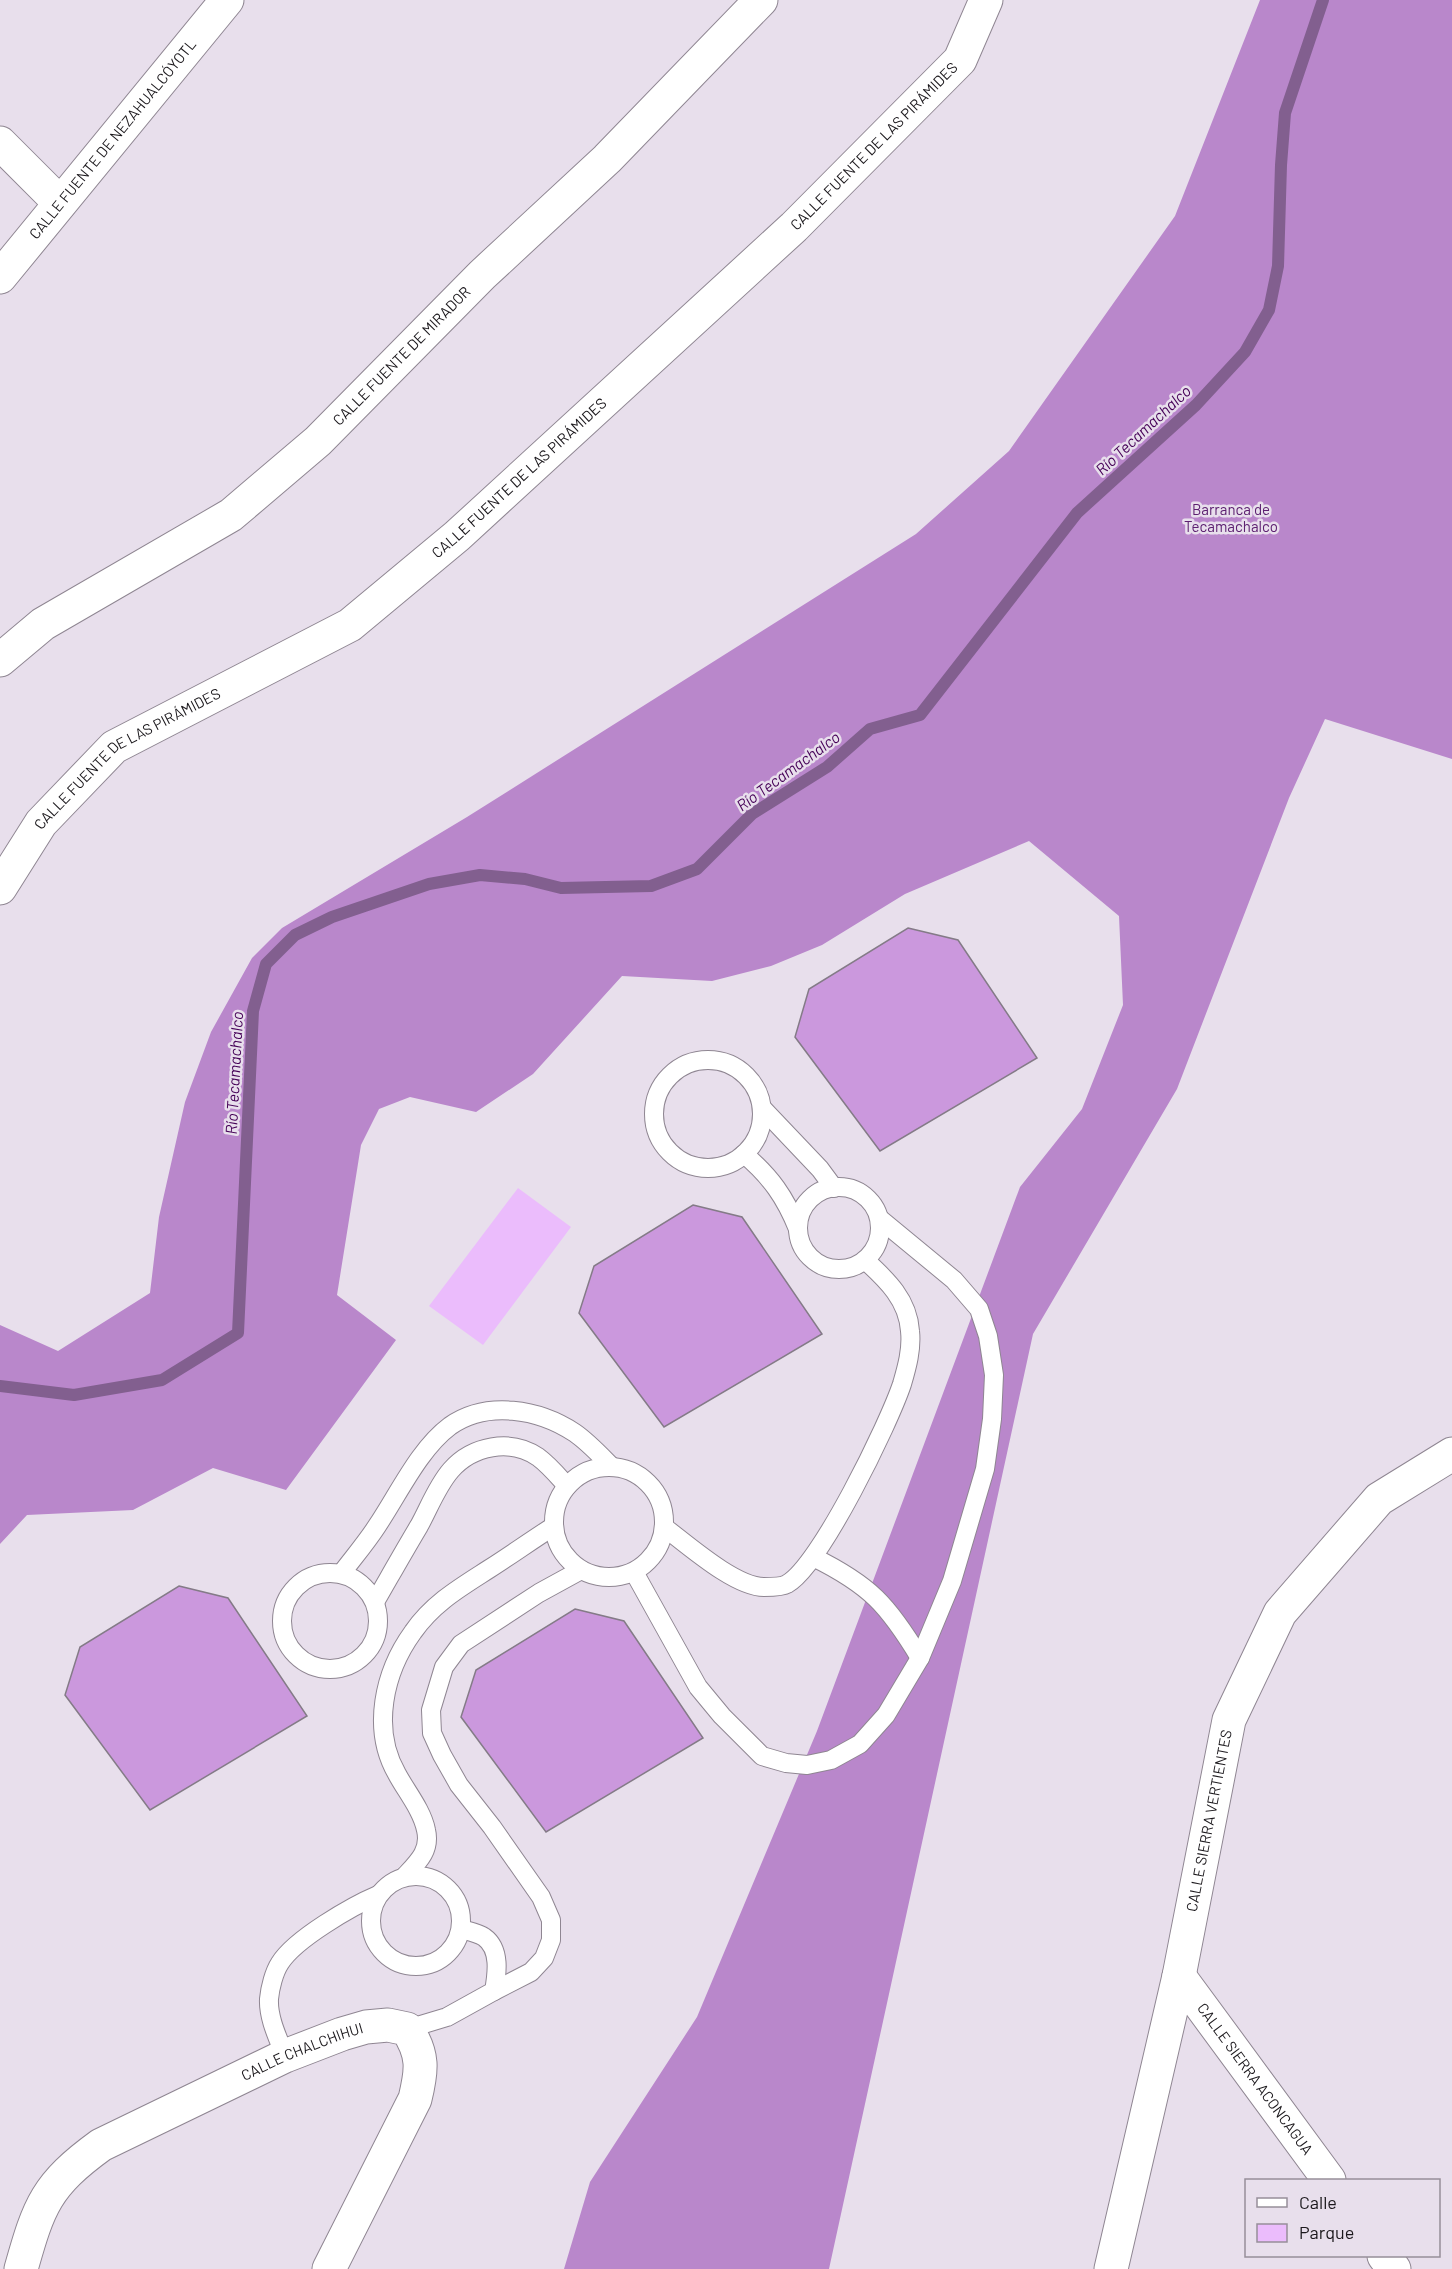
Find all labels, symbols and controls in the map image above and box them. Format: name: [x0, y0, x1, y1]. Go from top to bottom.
street label: CALLE FUENTE DE NEZAHUALCÓYOTL: [25, 35, 199, 242]
street label: CALLE FUENTE DE LAS PIRÁMIDES: [786, 58, 961, 233]
street label: CALLE FUENTE DE MIRADOR: [329, 282, 474, 429]
water label: Río Tecamachalco: [1091, 381, 1194, 479]
street label: CALLE FUENTE DE LAS PIRÁMIDES: [428, 394, 610, 561]
park label: Barranca de Tecamachalco: [1184, 500, 1278, 535]
street label: CALLE FUENTE DE LAS PIRÁMIDES: [29, 684, 223, 832]
water label: Río Tecamachalco: [732, 727, 843, 814]
water label: Río Tecamachalco: [221, 1011, 246, 1135]
street label: CALLE SIERRA VERTIENTES: [1182, 1728, 1235, 1913]
street label: CALLE SIERRA ACONCAGUA: [1194, 1999, 1317, 2158]
street label: CALLE CHALCHIHUI: [238, 2018, 365, 2084]
legend: [1245, 2179, 1440, 2257]
text: Calle: [1299, 2191, 1337, 2213]
text: Parque: [1299, 2221, 1354, 2243]

